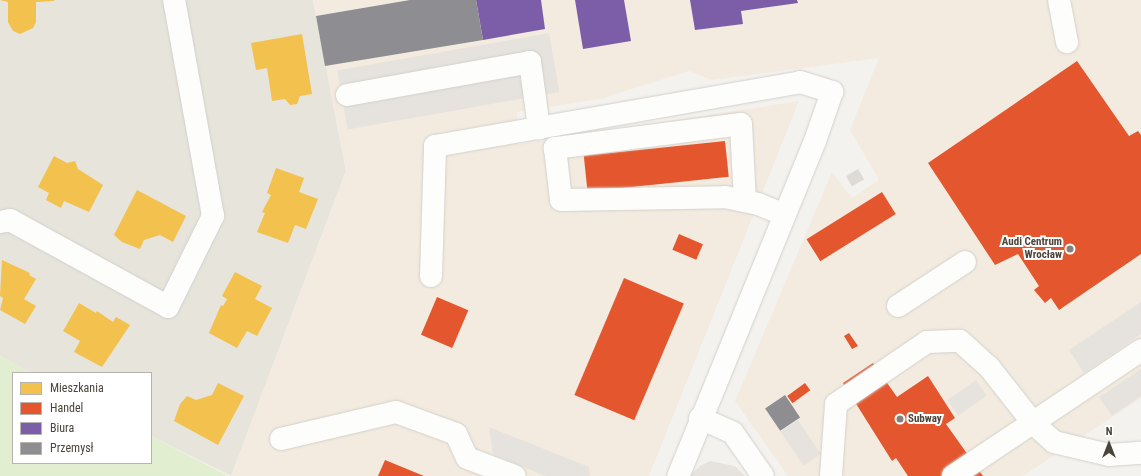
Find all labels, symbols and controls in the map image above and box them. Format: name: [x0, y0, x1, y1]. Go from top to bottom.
place label: Audi Centrum Wrocław: [1002, 236, 1062, 262]
marker: Audi Centrum Wrocław: [1065, 244, 1075, 254]
legend: [12, 372, 152, 464]
text: Mieszkania: [50, 381, 104, 395]
text: Handel: [50, 401, 83, 415]
place label: Subway: [908, 412, 942, 426]
marker: Subway: [895, 414, 905, 424]
text: Biura: [50, 421, 74, 435]
north arrow: [1089, 424, 1129, 464]
text: N: [1106, 425, 1112, 438]
text: Przemysł: [50, 441, 94, 455]

